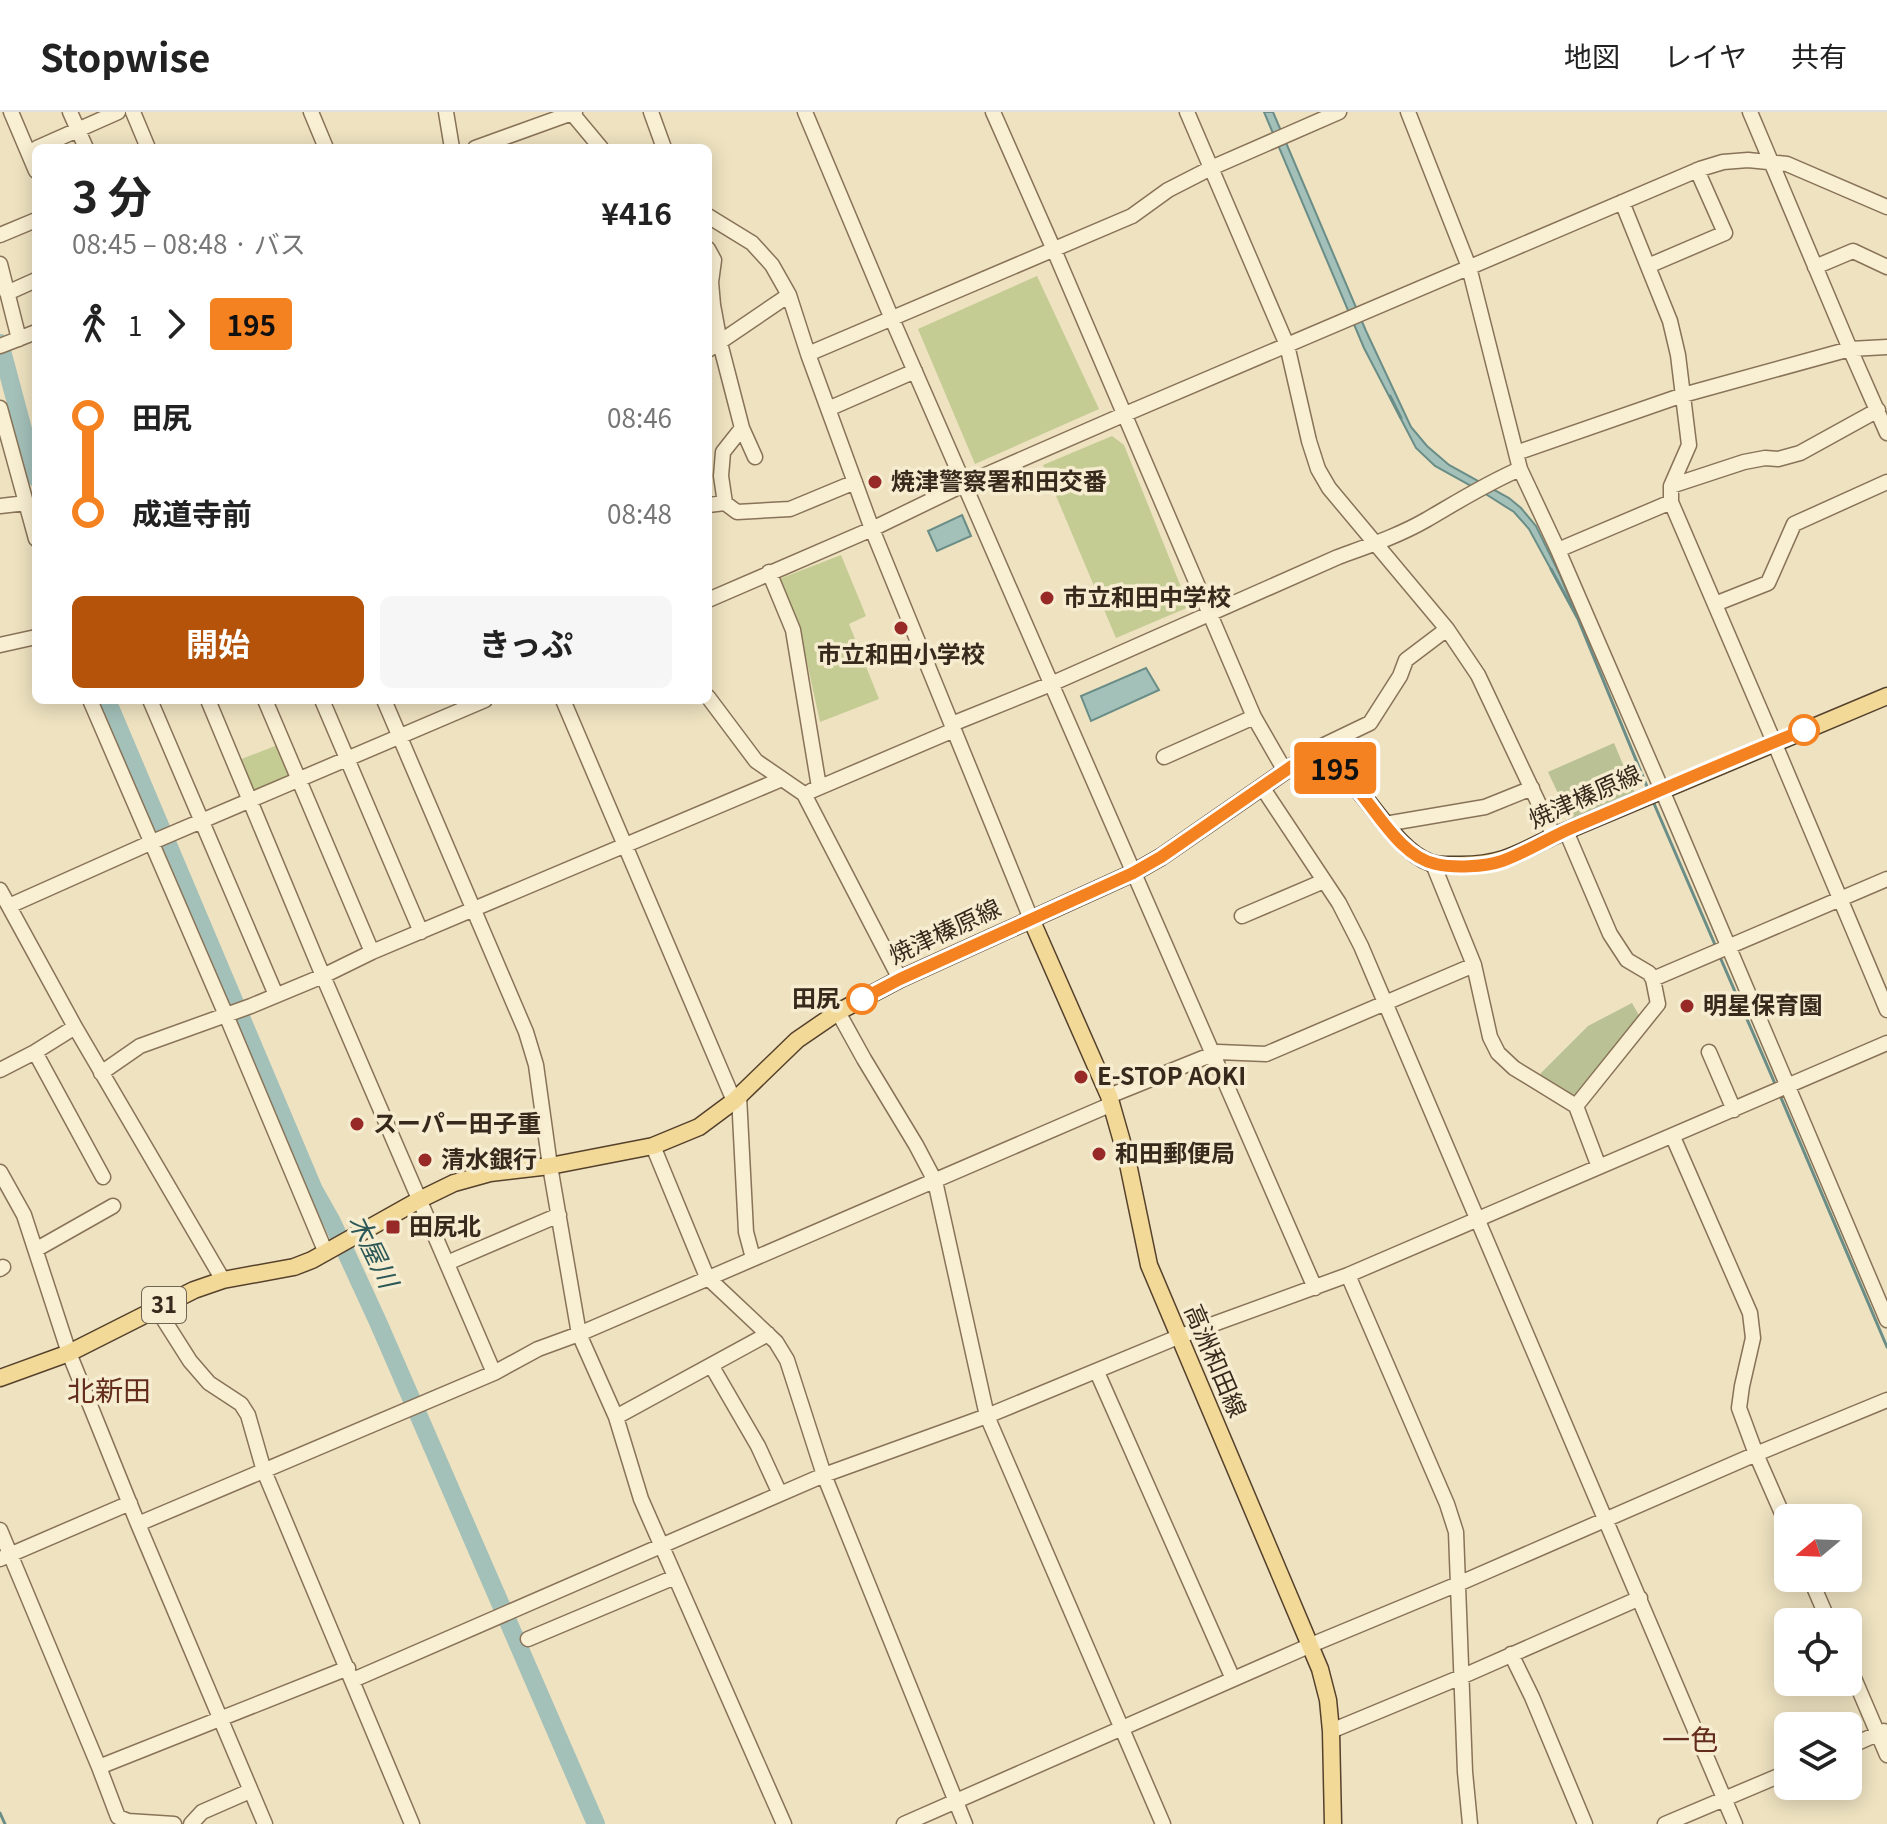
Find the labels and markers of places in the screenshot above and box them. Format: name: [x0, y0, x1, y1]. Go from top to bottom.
place label: 焼津警察署和田交番: [891, 462, 1107, 497]
marker: 焼津警察署和田交番: [866, 473, 884, 491]
place label: 市立和田中学校: [1063, 578, 1231, 613]
marker: 市立和田中学校: [1038, 589, 1056, 607]
marker: 市立和田小学校: [892, 619, 910, 637]
place label: 市立和田小学校: [817, 635, 985, 670]
unlabelled marker: [1789, 715, 1819, 745]
place label: 田尻: [792, 979, 840, 1014]
marker: 田尻: [847, 984, 877, 1014]
place label: 明星保育園: [1703, 986, 1823, 1021]
marker: 明星保育園: [1678, 997, 1696, 1015]
place label: E-STOP AOKI: [1097, 1057, 1246, 1092]
marker: E-STOP AOKI: [1072, 1068, 1090, 1086]
place label: スーパー田子重: [373, 1104, 541, 1139]
marker: スーパー田子重: [348, 1115, 366, 1133]
place label: 和田郵便局: [1115, 1134, 1235, 1169]
place label: 清水銀行: [441, 1140, 537, 1175]
marker: 和田郵便局: [1090, 1145, 1108, 1163]
marker: 清水銀行: [416, 1151, 434, 1169]
place label: 田尻北: [409, 1207, 481, 1242]
marker: 田尻北: [384, 1218, 402, 1236]

